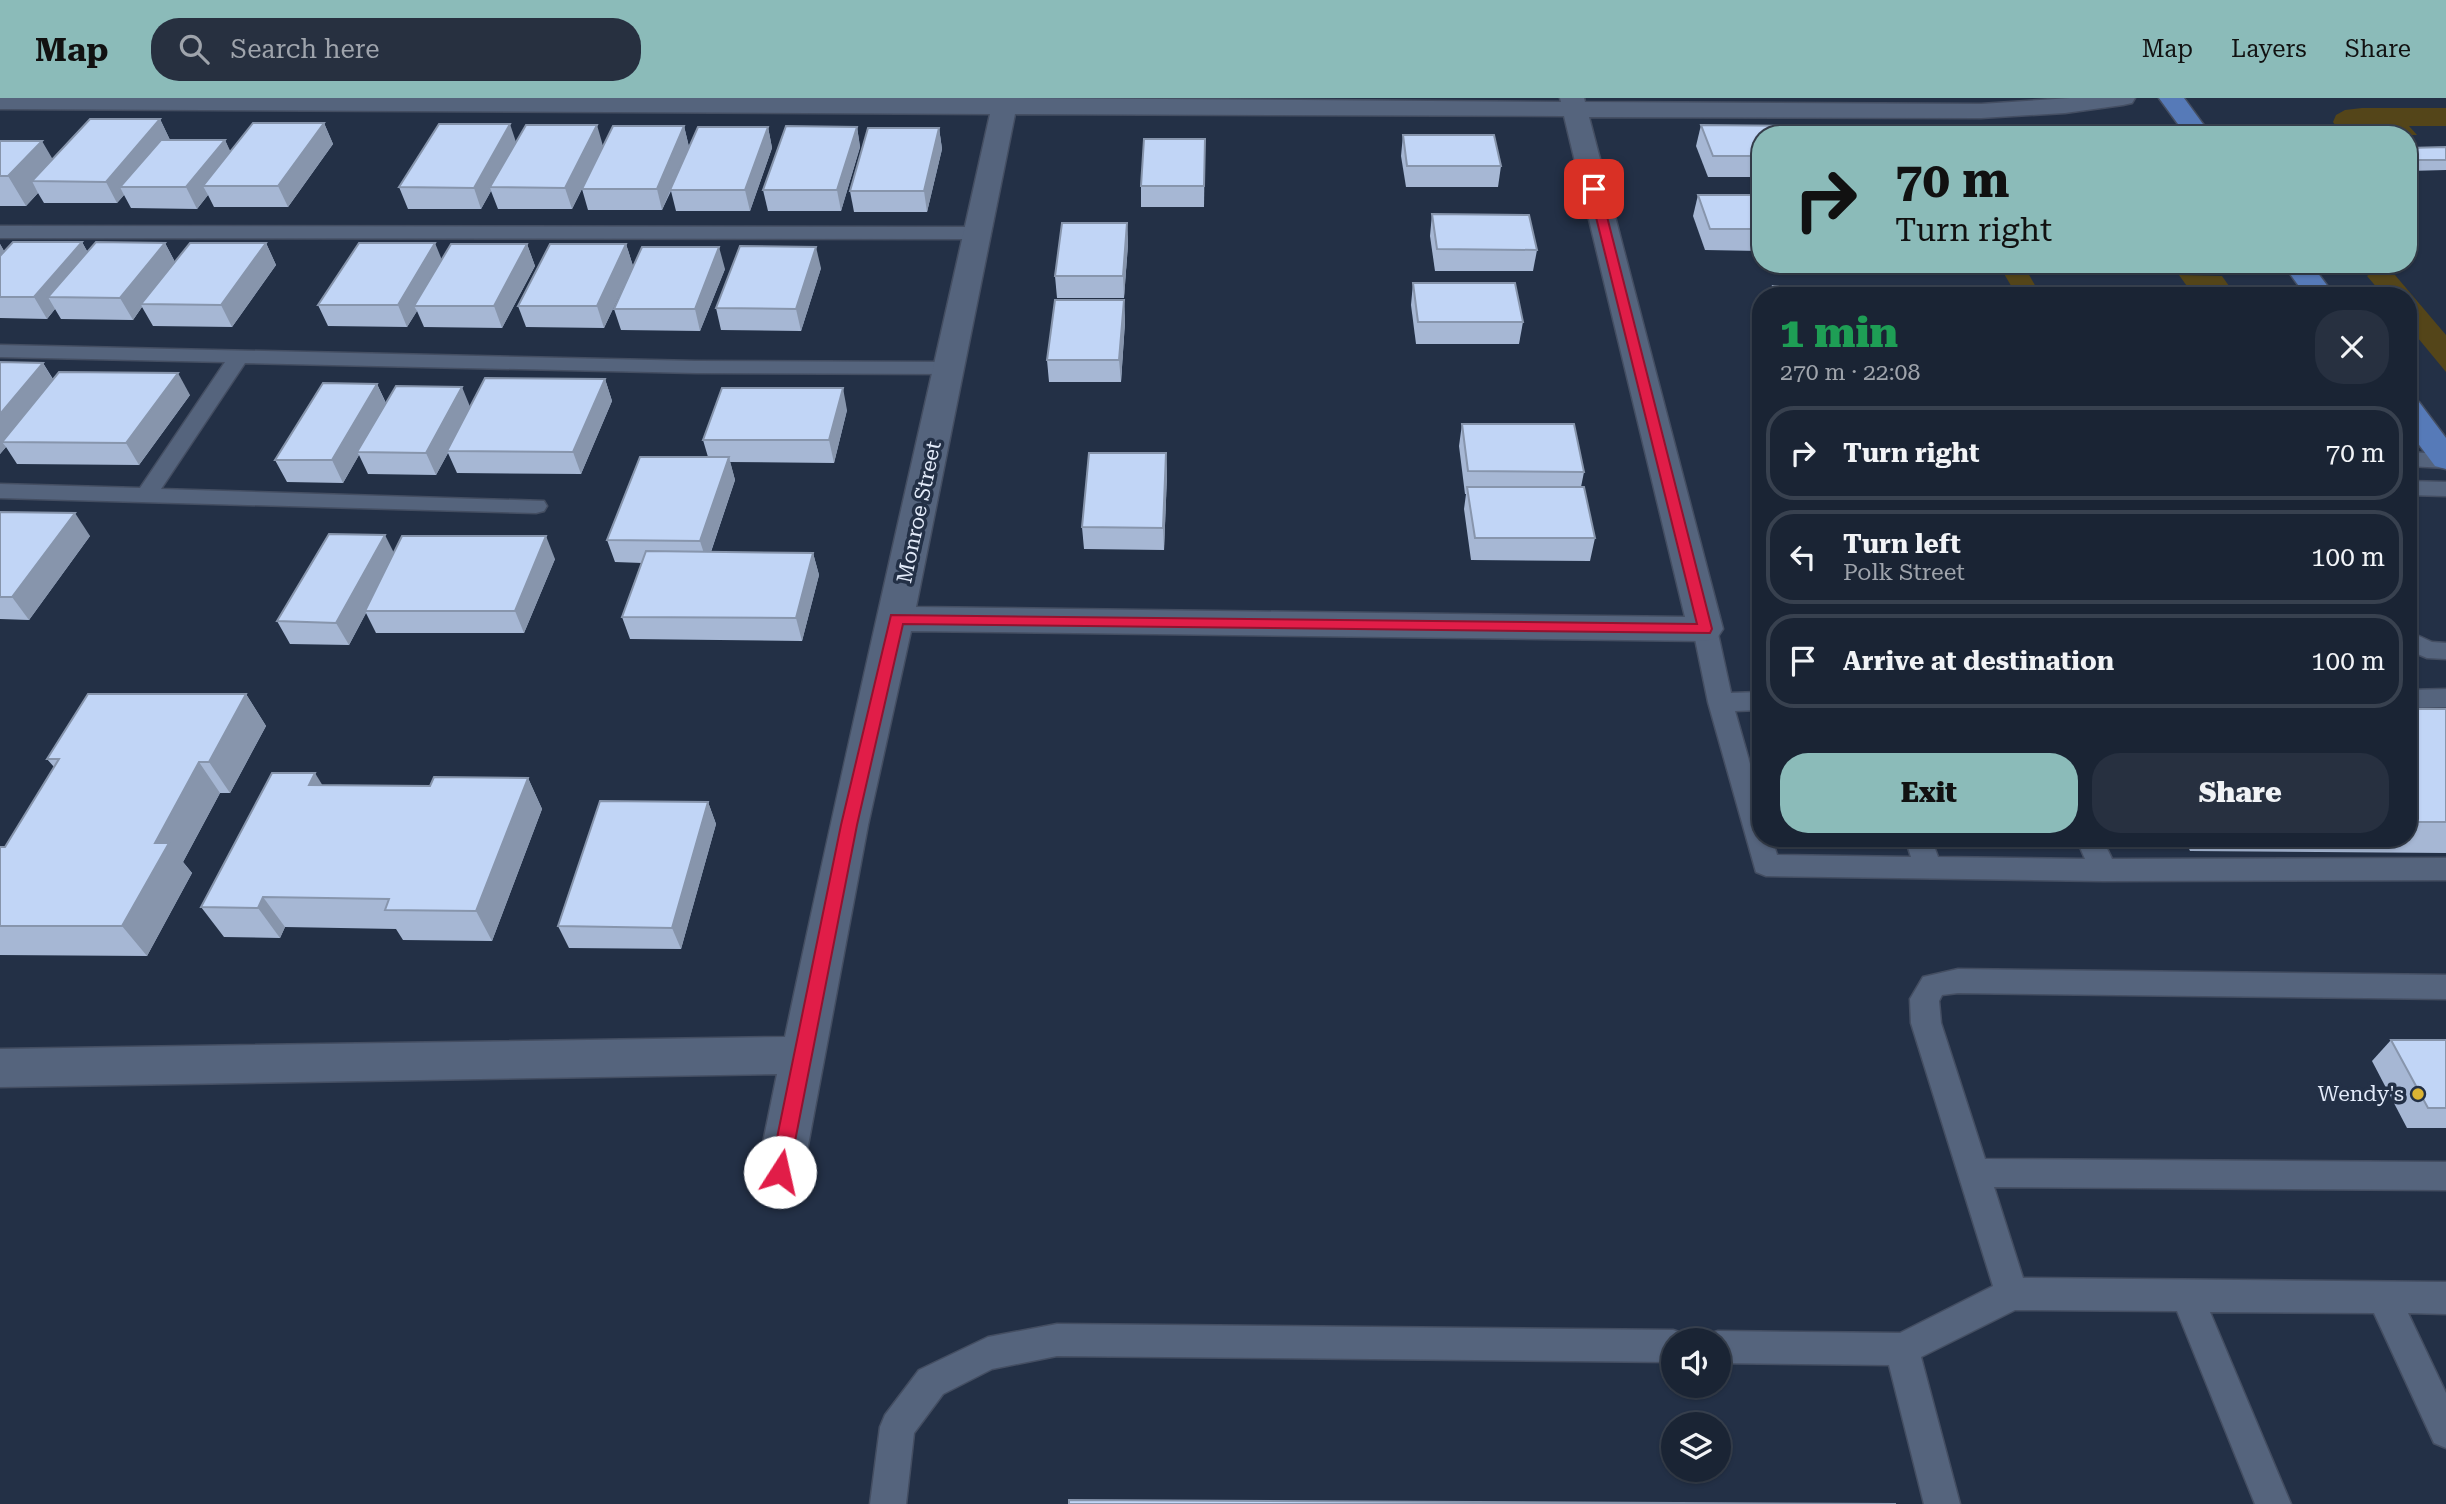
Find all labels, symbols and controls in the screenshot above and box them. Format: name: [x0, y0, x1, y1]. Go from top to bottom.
search box: [151, 18, 641, 81]
text: Map: [35, 30, 109, 69]
icon: search: [175, 30, 213, 68]
text: Search here: [231, 34, 380, 64]
text: Map: [2142, 35, 2193, 63]
text: Layers: [2231, 35, 2307, 63]
text: Share: [2345, 35, 2411, 63]
text: 70 m: [1895, 152, 2010, 209]
icon: right: [1780, 154, 1871, 245]
pin: [1564, 159, 1624, 219]
icon: arrive: [1575, 170, 1613, 208]
text: Turn right: [1895, 211, 2052, 249]
text: 1 min: [1780, 308, 1898, 357]
button: close: [2315, 310, 2389, 384]
text: 270 m · 22:08: [1780, 359, 1920, 386]
icon: right: [1784, 434, 1822, 472]
text: Turn right: [1843, 438, 1979, 468]
text: 70 m: [2326, 438, 2385, 468]
street label: Monroe Street: [892, 439, 946, 585]
text: Turn left: [1843, 529, 1961, 559]
icon: left: [1784, 538, 1822, 576]
text: 100 m: [2311, 542, 2385, 572]
text: Polk Street: [1843, 559, 1965, 586]
icon: arrive: [1784, 642, 1822, 680]
text: Arrive at destination: [1843, 646, 2114, 676]
text: 100 m: [2311, 646, 2385, 676]
button: Exit: [1780, 753, 2078, 833]
button: Share: [2092, 753, 2389, 833]
place label: Wendy's: [2318, 1082, 2404, 1106]
marker: Wendy's: [2410, 1086, 2426, 1102]
position arrow: [743, 1135, 817, 1209]
map controls: [1661, 1328, 1731, 1482]
button: sound: [1661, 1328, 1731, 1398]
button: layers: [1661, 1412, 1731, 1482]

